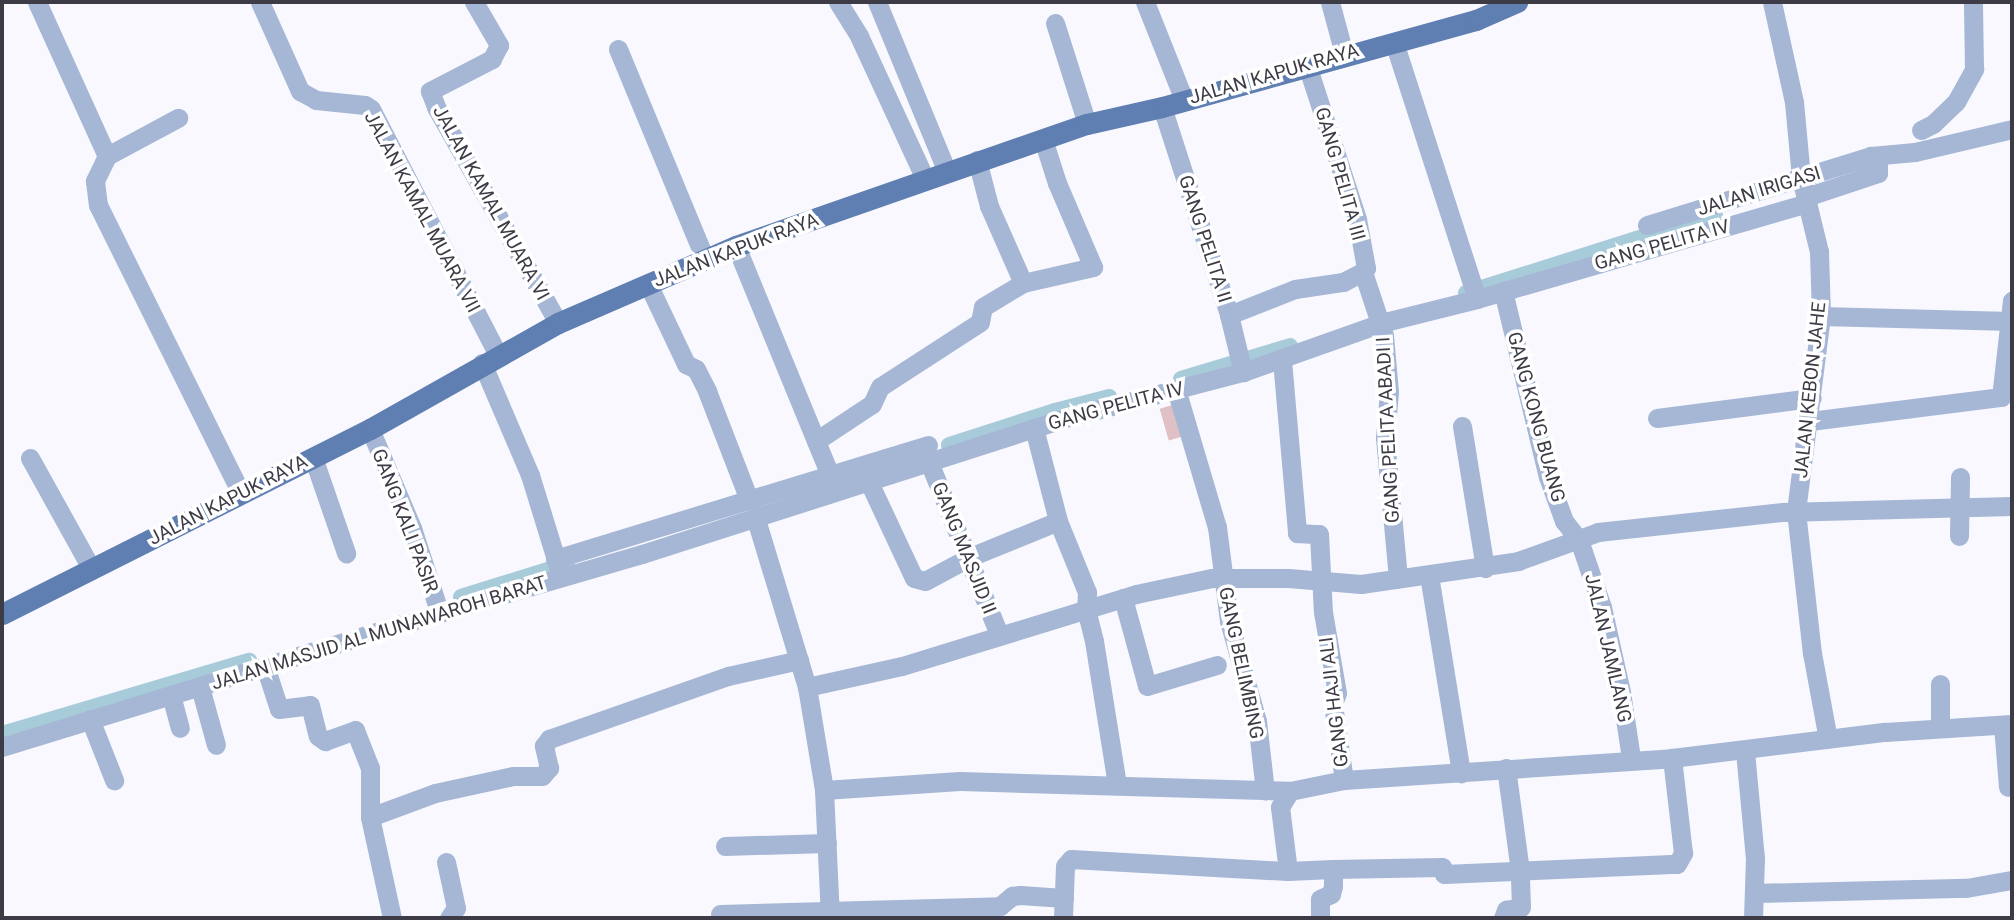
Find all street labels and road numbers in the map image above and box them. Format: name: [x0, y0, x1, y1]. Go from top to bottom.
street label: JALAN KAPUK RAYA: [1187, 39, 1361, 109]
street label: JALAN KAMAL MUARA VI: [428, 102, 554, 304]
street label: GANG PELITA III: [1310, 105, 1370, 243]
street label: JALAN KAMAL MUARA VII: [359, 108, 485, 316]
street label: JALAN IRIGASI: [1695, 161, 1823, 221]
street label: GANG PELITA II: [1174, 172, 1236, 306]
street label: JALAN KAPUK RAYA: [650, 208, 822, 292]
street label: GANG PELITA IV: [1592, 215, 1732, 275]
street label: JALAN KEBON JAHE: [1789, 301, 1831, 479]
street label: GANG KONG BUANG: [1502, 329, 1570, 505]
street label: GANG PELITA ABADI I: [1372, 336, 1404, 524]
street label: GANG PELITA IV: [1046, 377, 1186, 435]
street label: GANG KALI PASIR: [367, 446, 443, 596]
street label: JALAN KAPUK RAYA: [145, 450, 311, 550]
street label: GANG MASJID II: [927, 479, 1001, 617]
street label: JALAN MASJID AL MUNAWAROH BARAT: [209, 571, 549, 695]
street label: JALAN JAMLANG: [1580, 571, 1636, 725]
street label: GANG BELIMBING: [1214, 585, 1268, 741]
street label: GANG HAJI ALI: [1315, 636, 1353, 768]

